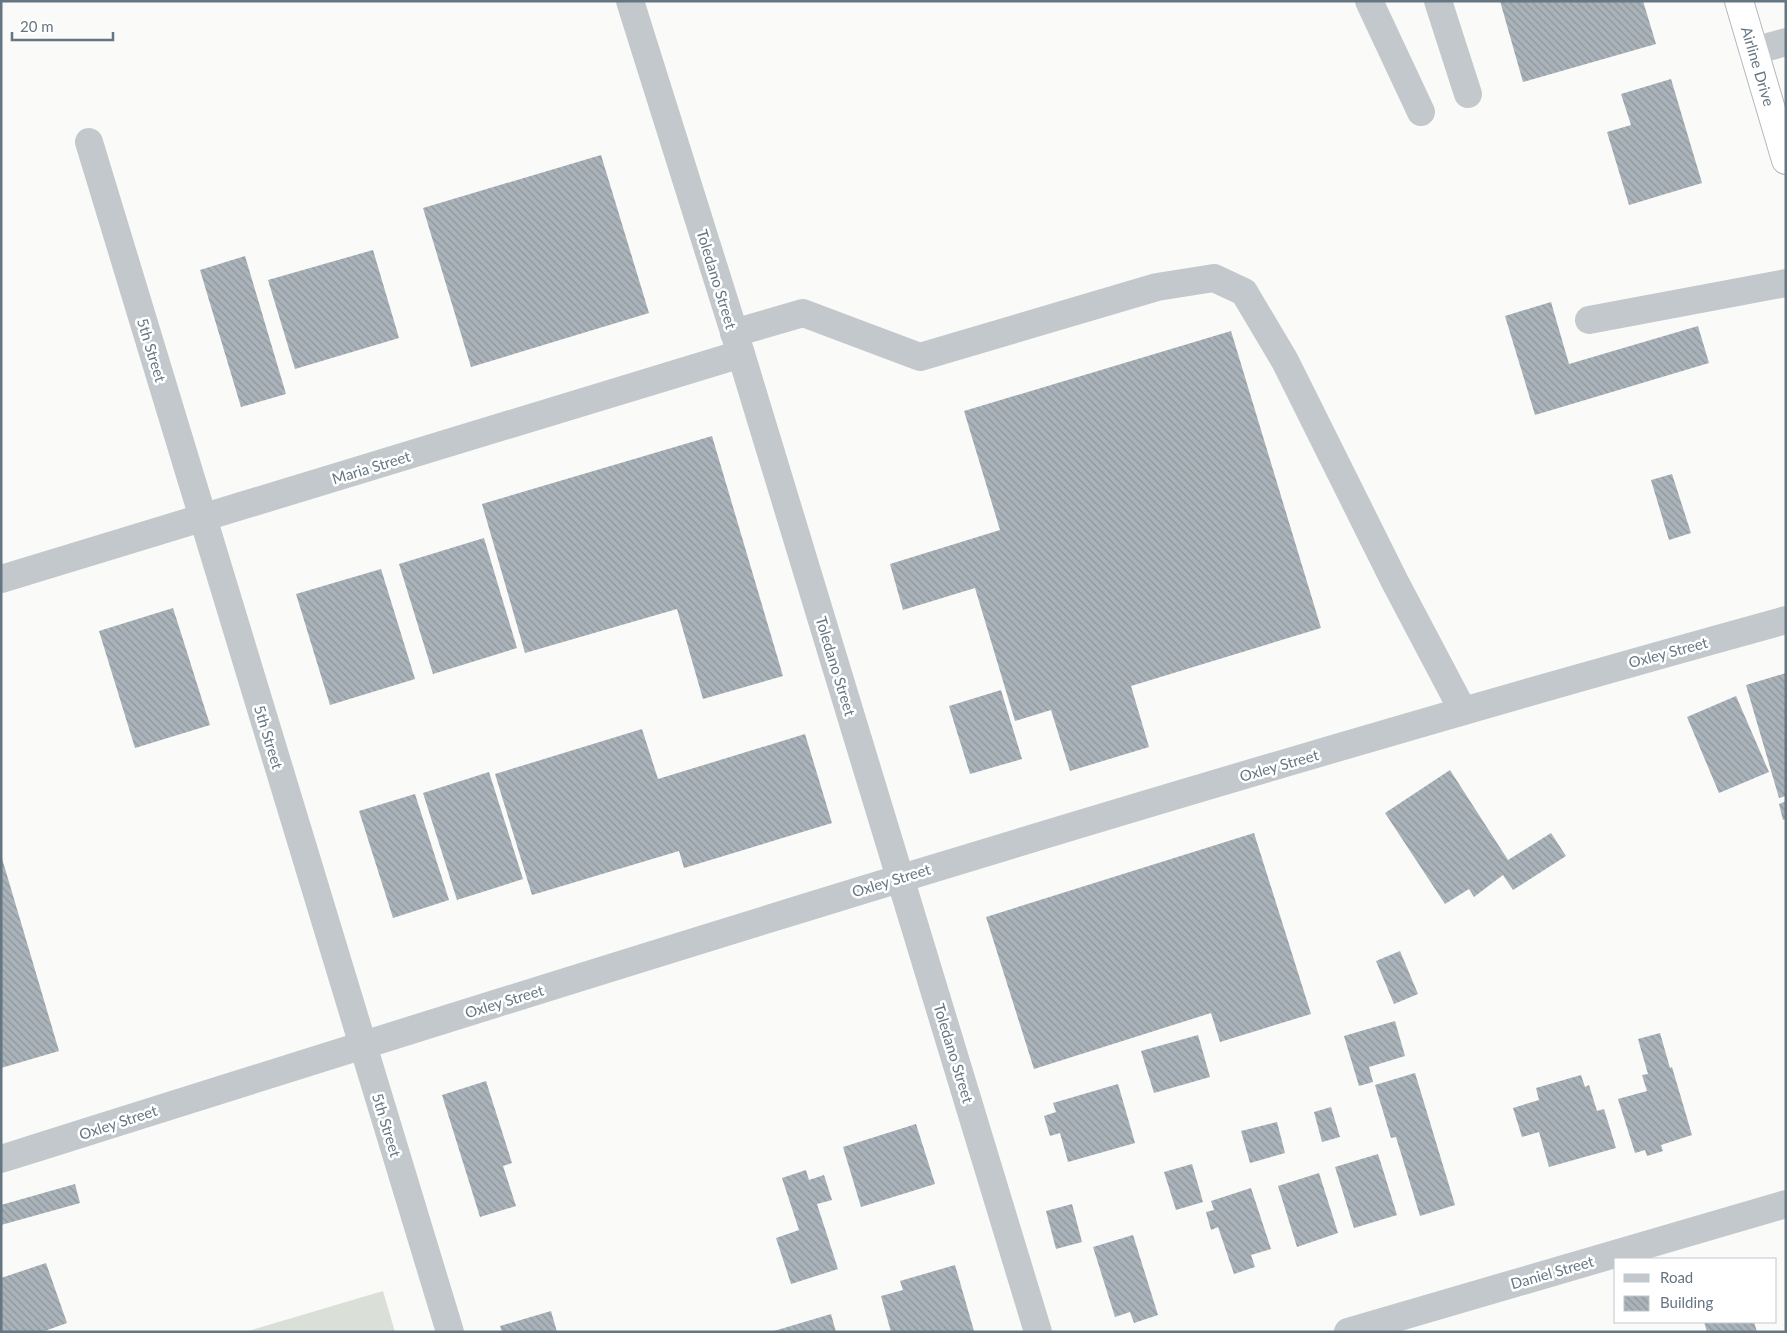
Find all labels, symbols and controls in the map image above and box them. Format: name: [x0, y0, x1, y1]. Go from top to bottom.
scale bar: [12, 10, 114, 42]
text: 20 m: [20, 17, 54, 35]
street label: Airline Drive: [1738, 24, 1779, 108]
street label: Toledano Street: [693, 227, 741, 332]
street label: 5th Street: [134, 316, 170, 385]
street label: Maria Street: [330, 446, 413, 487]
street label: Toledano Street: [812, 614, 860, 719]
street label: Oxley Street: [1626, 633, 1710, 671]
street label: 5th Street: [251, 703, 287, 772]
street label: Oxley Street: [1237, 745, 1321, 785]
street label: Oxley Street: [850, 859, 933, 900]
street label: Oxley Street: [463, 980, 546, 1021]
street label: Toledano Street: [930, 1001, 978, 1106]
street label: 5th Street: [369, 1091, 405, 1160]
street label: Oxley Street: [77, 1101, 160, 1143]
street label: Daniel Street: [1508, 1251, 1596, 1292]
legend: [1614, 1258, 1777, 1323]
text: Road: [1660, 1268, 1693, 1286]
text: Building: [1660, 1293, 1713, 1311]

